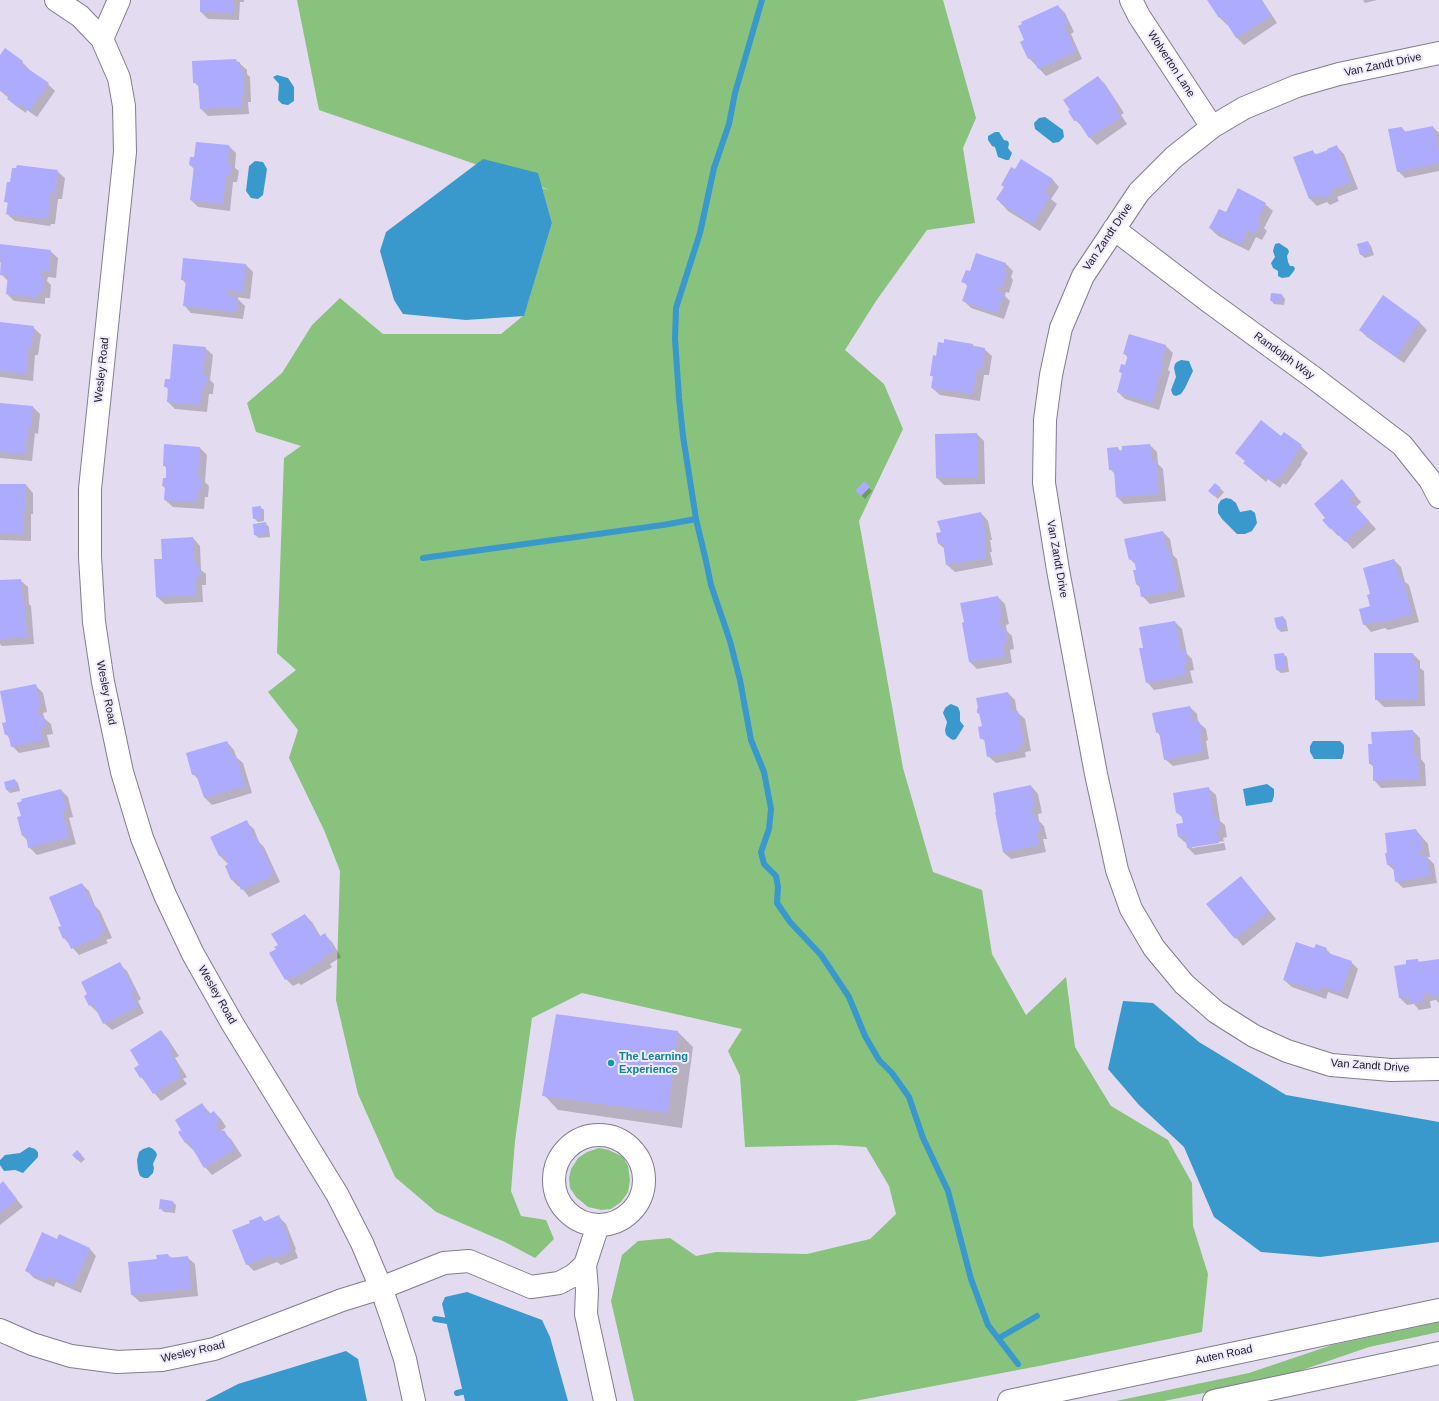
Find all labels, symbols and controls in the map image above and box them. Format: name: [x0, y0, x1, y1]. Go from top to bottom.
street label: Wolverton Lane: [1145, 28, 1197, 100]
street label: Van Zandt Drive: [1343, 50, 1423, 80]
street label: Van Zandt Drive: [1081, 201, 1135, 273]
street label: Randolph Way: [1251, 330, 1317, 382]
street label: Wesley Road: [92, 337, 112, 403]
street label: Van Zandt Drive: [1044, 519, 1070, 599]
street label: Wesley Road: [93, 660, 119, 726]
street label: Wesley Road: [195, 963, 239, 1027]
place label: The Learning Experience: [619, 1050, 688, 1076]
street label: Van Zandt Drive: [1330, 1057, 1410, 1075]
marker: The Learning Experience: [606, 1058, 616, 1068]
street label: Wesley Road: [160, 1338, 226, 1366]
street label: Auten Road: [1194, 1343, 1254, 1367]

